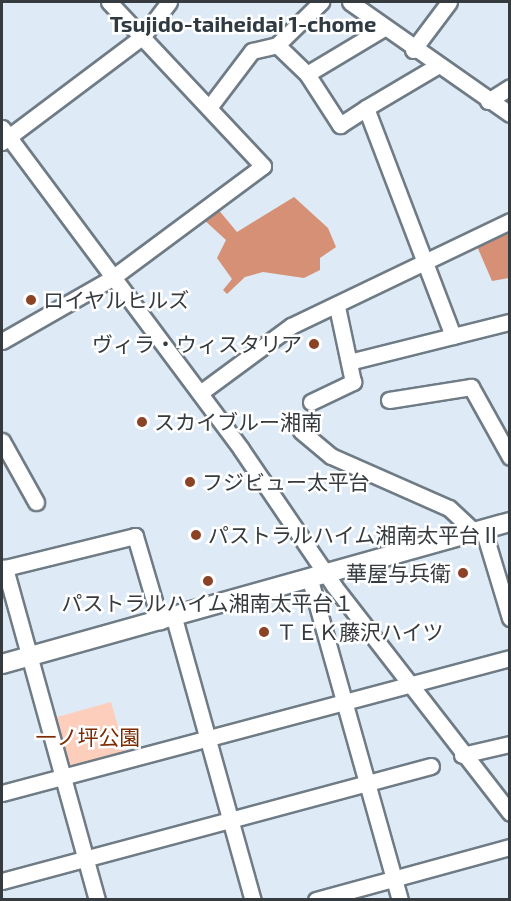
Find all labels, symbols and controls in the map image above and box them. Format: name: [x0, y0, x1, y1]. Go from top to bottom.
district label: Tsujido-taiheidai 1-chome: [110, 11, 376, 37]
place label: ロイヤルヒルズ: [43, 287, 190, 313]
marker: ロイヤルヒルズ: [24, 293, 38, 307]
place label: ヴィラ・ウィスタリア: [92, 331, 302, 357]
marker: ヴィラ・ウィスタリア: [307, 337, 321, 351]
place label: スカイブルー湘南: [154, 409, 322, 435]
marker: スカイブルー湘南: [135, 415, 149, 429]
place label: フジビュー太平台: [202, 469, 370, 495]
marker: フジビュー太平台: [183, 475, 197, 489]
place label: パストラルハイム湘南太平台Ⅱ: [208, 522, 502, 548]
marker: パストラルハイム湘南太平台Ⅱ: [189, 528, 203, 542]
place label: 華屋与兵衛: [346, 560, 451, 586]
marker: 華屋与兵衛: [456, 566, 470, 580]
marker: パストラルハイム湘南太平台１: [201, 574, 215, 588]
place label: パストラルハイム湘南太平台１: [61, 590, 355, 616]
place label: ＴＥＫ藤沢ハイツ: [276, 619, 444, 645]
marker: ＴＥＫ藤沢ハイツ: [257, 625, 271, 639]
park label: 一ノ坪公園: [36, 724, 140, 750]

